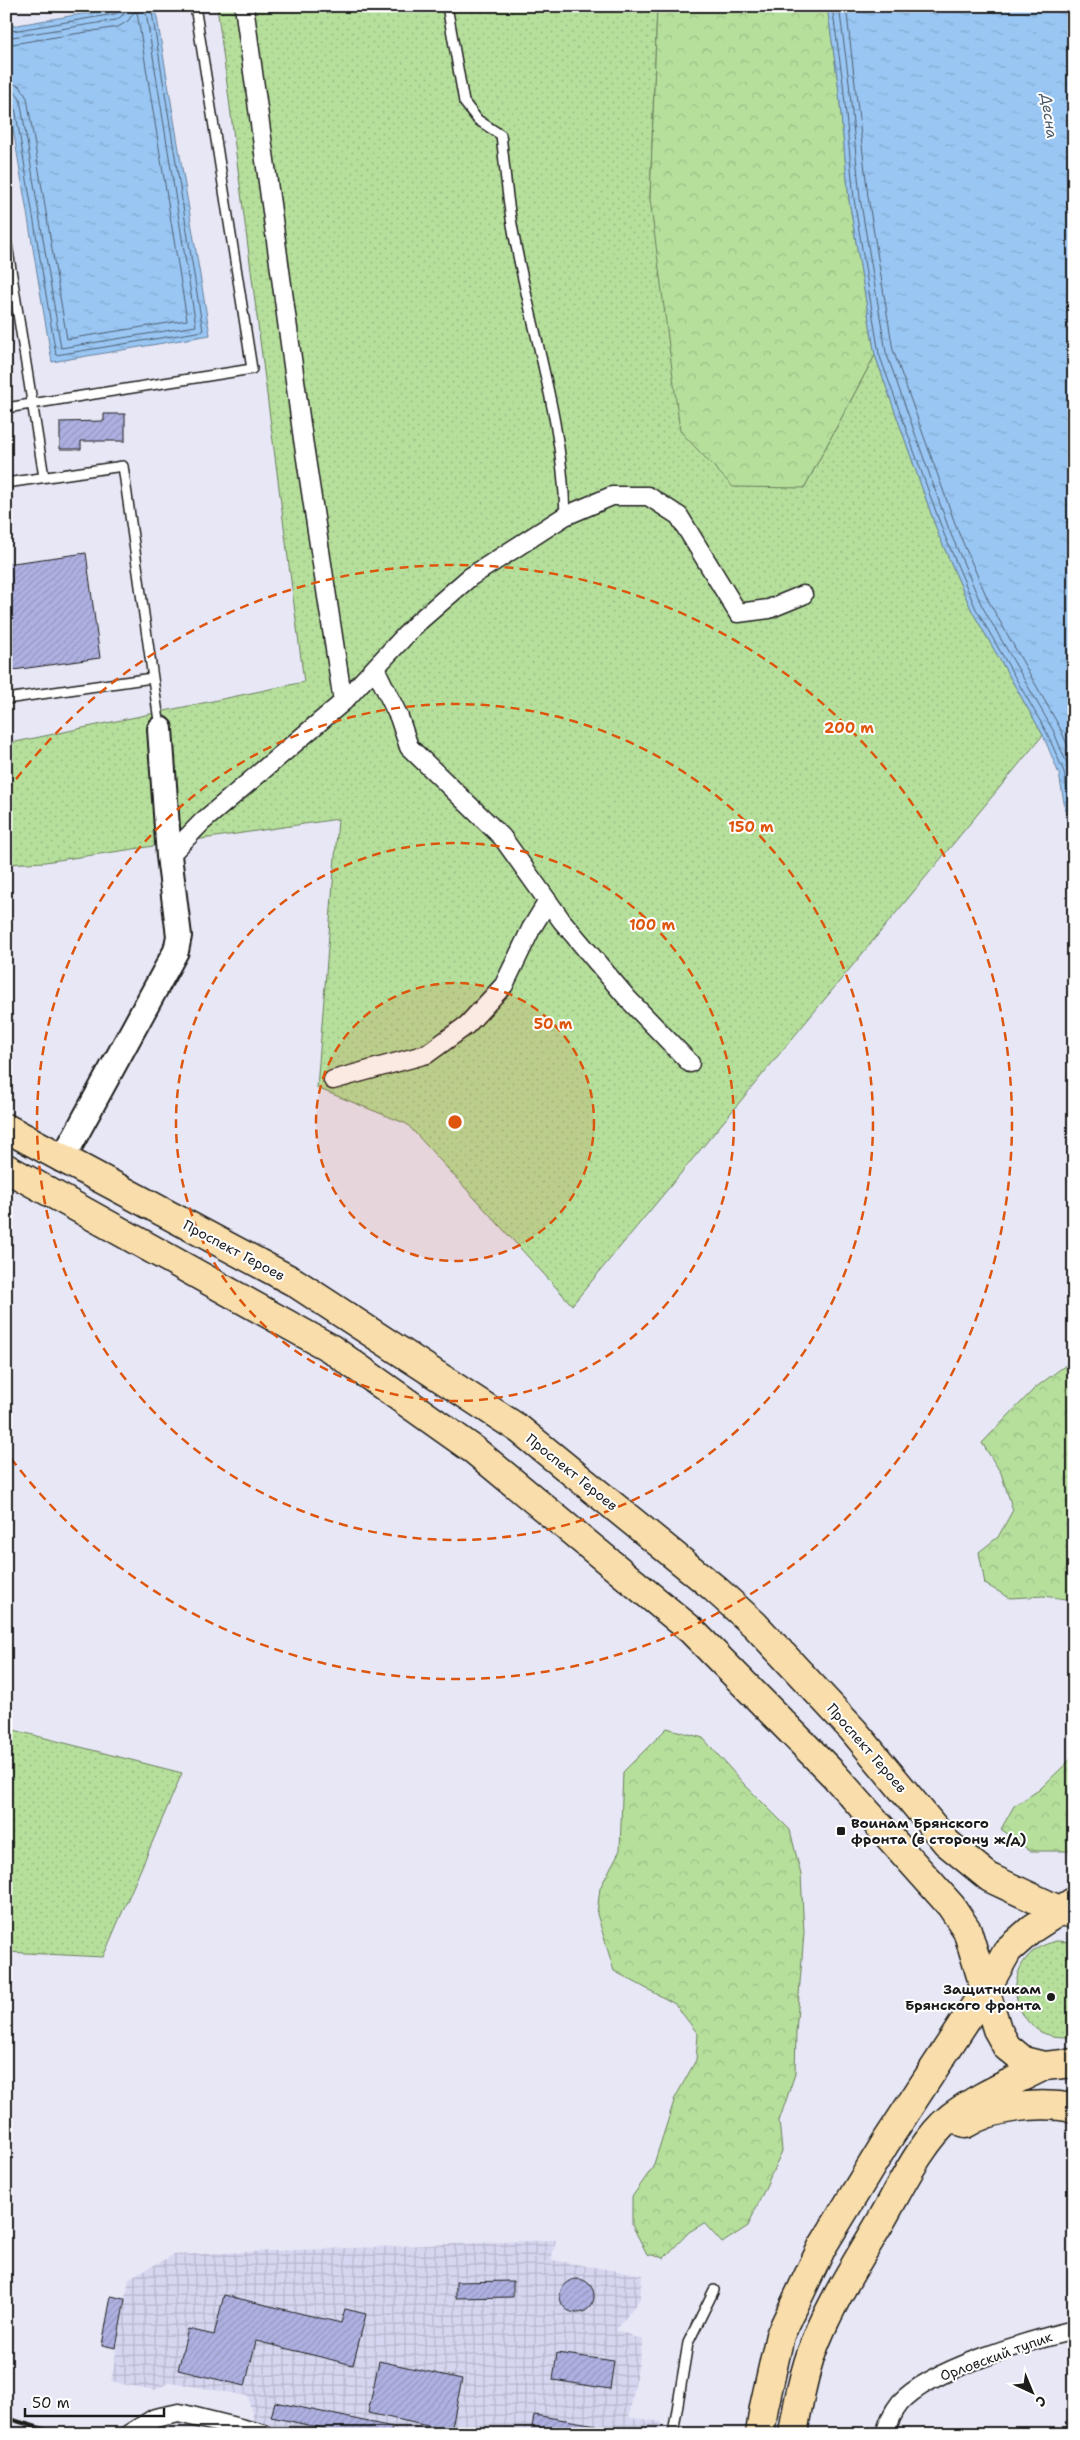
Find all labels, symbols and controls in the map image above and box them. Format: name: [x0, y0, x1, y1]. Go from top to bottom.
water label: Десна: [1036, 91, 1062, 140]
text: 200 m: [824, 718, 874, 738]
text: 150 m: [728, 817, 774, 837]
text: 100 m: [629, 915, 675, 935]
text: 50 m: [534, 1014, 573, 1034]
centre of rings: [446, 1113, 464, 1131]
street label: Проспект Героев: [180, 1216, 288, 1284]
street label: Проспект Героев: [523, 1430, 621, 1514]
street label: Проспект Героев: [823, 1700, 911, 1796]
place label: Воинам Брянского фронта (в сторону ж/д): [851, 1814, 1026, 1848]
marker: Воинам Брянского фронта (в сторону ж/д): [835, 1825, 847, 1837]
place label: Защитникам Брянского фронта: [905, 1980, 1041, 2014]
marker: Защитникам Брянского фронта: [1045, 1991, 1057, 2003]
street label: Орловский тупик: [937, 2327, 1055, 2385]
north arrow: [1008, 2368, 1058, 2418]
scale bar: [25, 2385, 164, 2417]
text: С: [1032, 2392, 1050, 2411]
text: 50 m: [32, 2393, 70, 2413]

